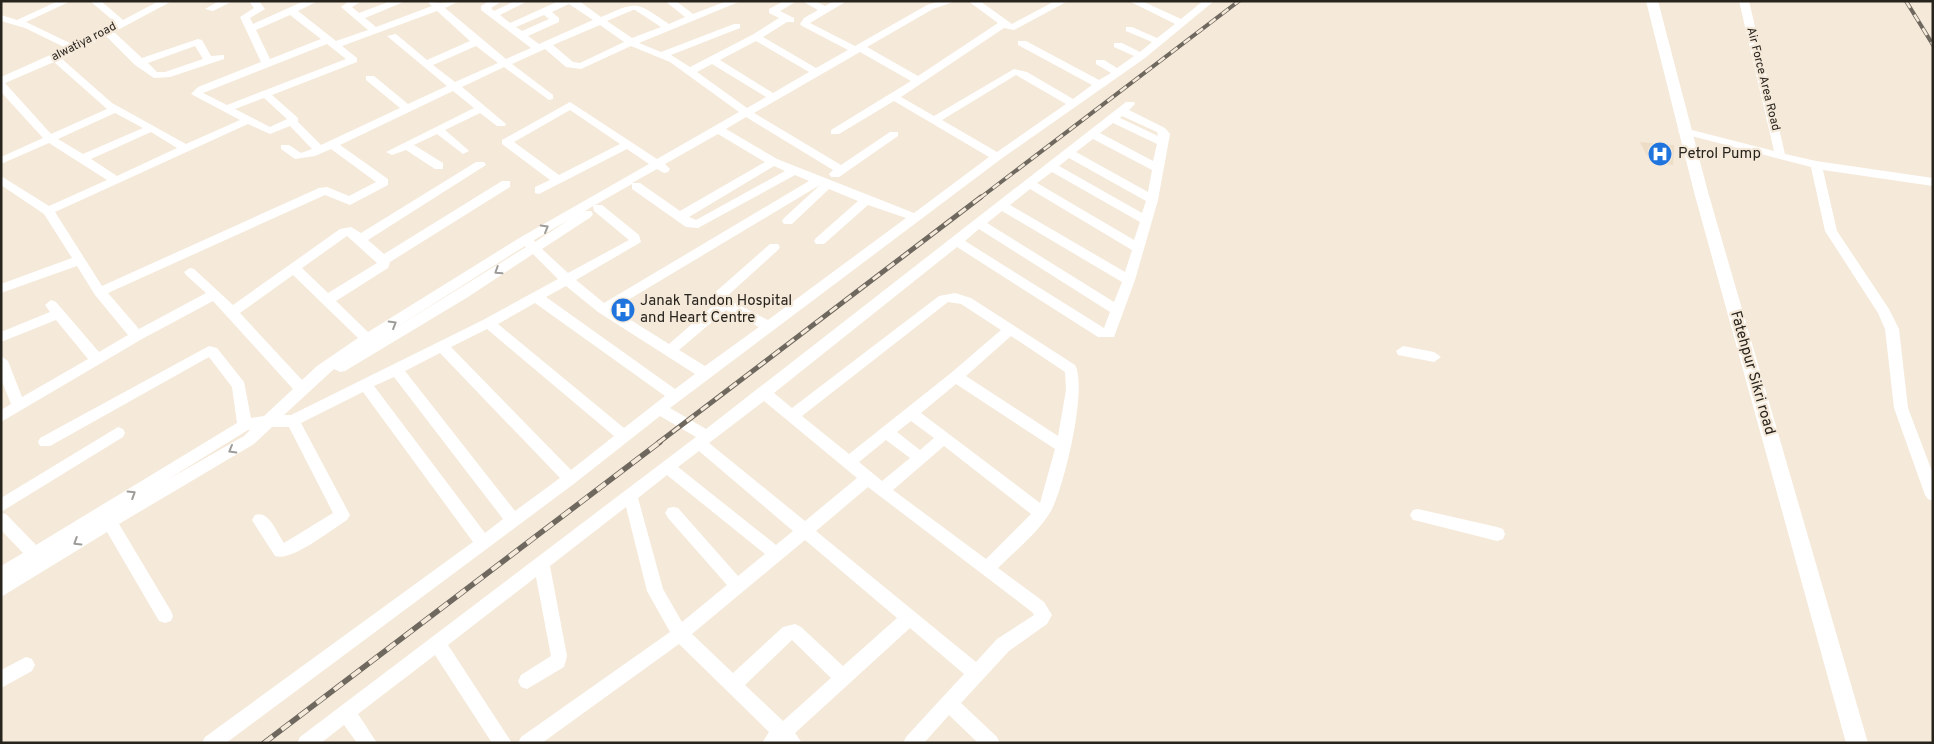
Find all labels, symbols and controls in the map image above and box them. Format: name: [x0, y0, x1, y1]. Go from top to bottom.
street label: alwatiya road: [49, 19, 119, 65]
street label: Air Force Area Road: [1742, 26, 1784, 132]
hospital icon: Petrol Pump: [1647, 141, 1673, 167]
place label: Petrol Pump: [1678, 145, 1761, 164]
one-way arrow: [540, 225, 549, 235]
one-way arrow: [495, 265, 504, 274]
place label: Janak Tandon Hospital and Heart Centre: [640, 292, 792, 328]
hospital icon: Janak Tandon Hospital and Heart Centre: [610, 297, 636, 323]
street label: Fatehpur Sikri road: [1725, 309, 1779, 437]
one-way arrow: [387, 320, 396, 330]
one-way arrow: [229, 443, 238, 453]
one-way arrow: [127, 491, 136, 501]
one-way arrow: [74, 535, 83, 545]

